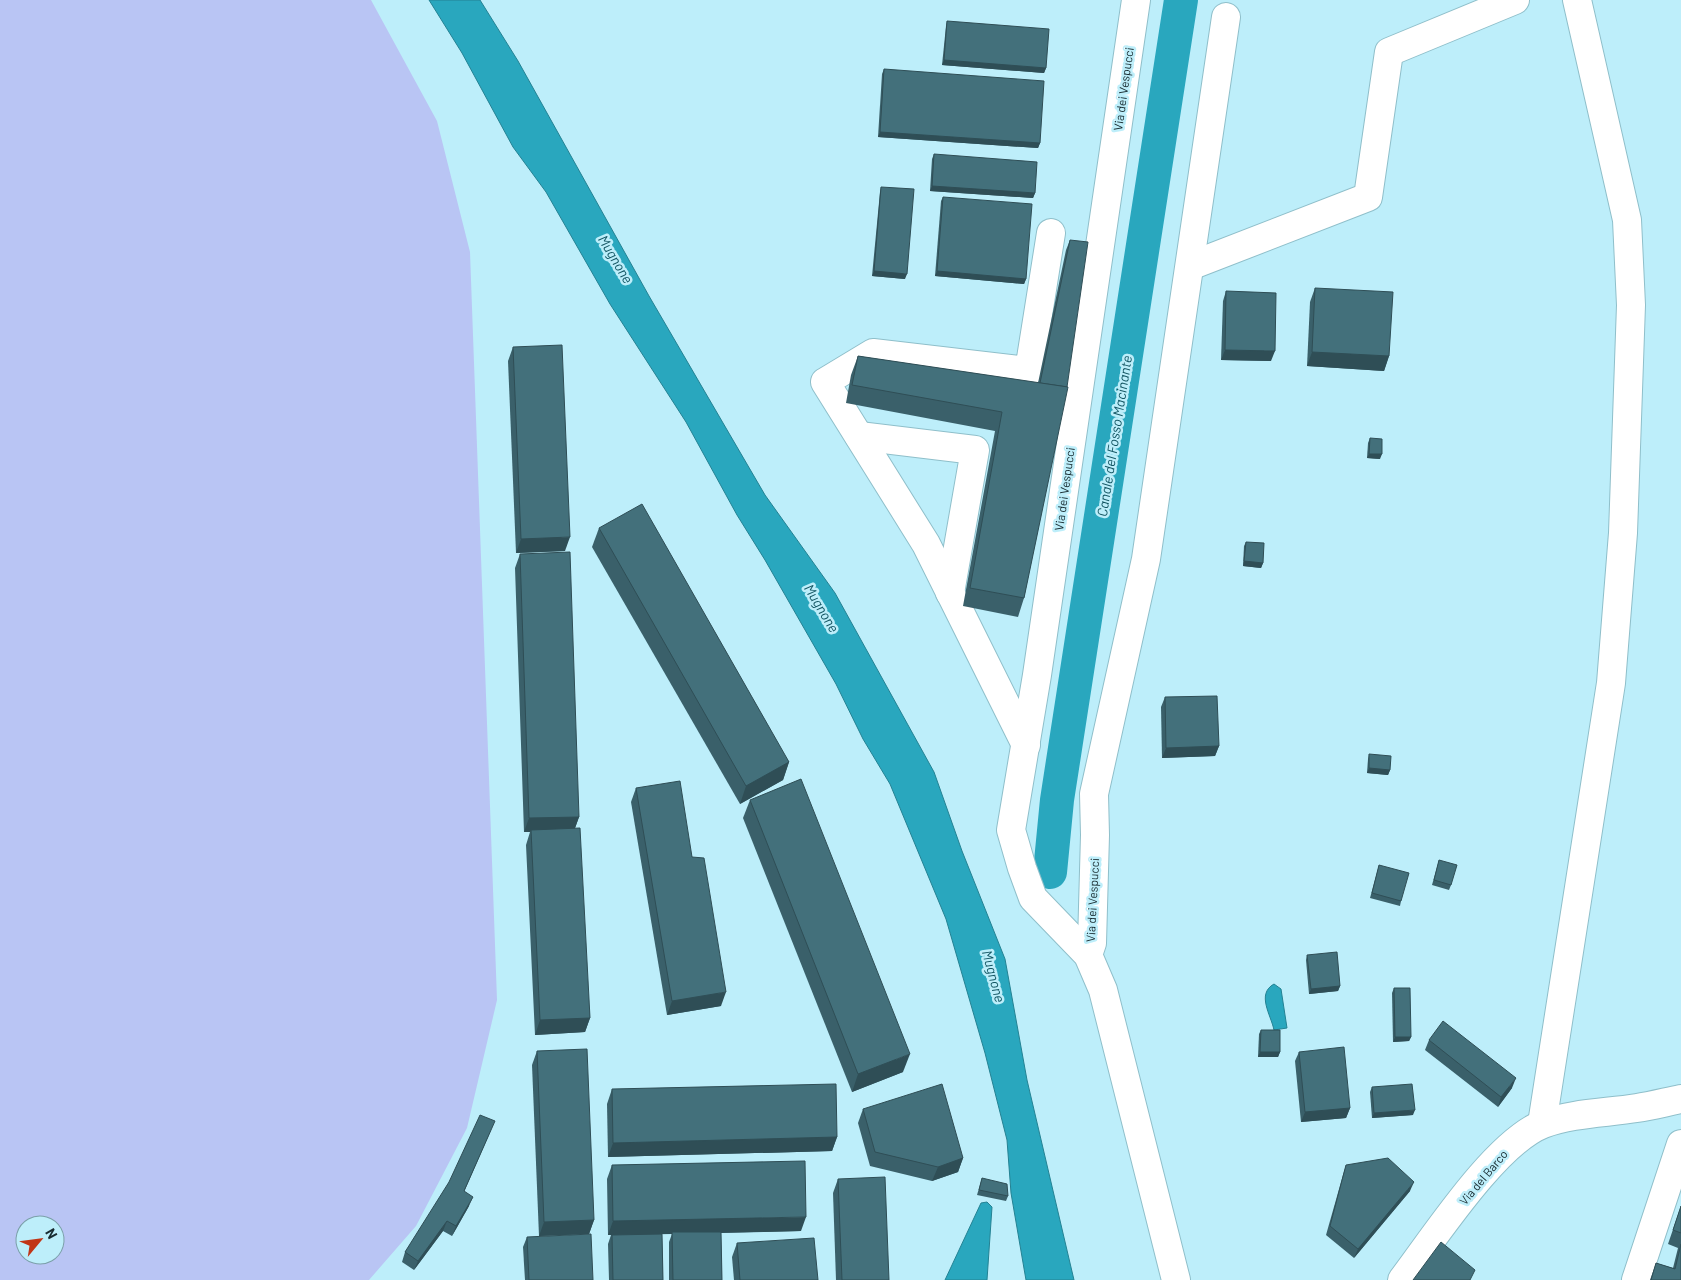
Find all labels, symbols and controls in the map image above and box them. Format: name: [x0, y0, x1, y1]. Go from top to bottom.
street label: Via dei Vespucci: [1110, 46, 1136, 132]
water label: Mugnone: [595, 232, 637, 286]
water label: Canale del Fosso Macinante: [1093, 354, 1135, 518]
street label: Via dei Vespucci: [1051, 446, 1077, 532]
water label: Mugnone: [801, 581, 843, 635]
street label: Via dei Vespucci: [1083, 858, 1101, 942]
water label: Mugnone: [979, 948, 1009, 1004]
street label: Via del Barco: [1456, 1147, 1510, 1207]
north arrow: [15, 1215, 65, 1265]
text: N: [42, 1225, 61, 1242]

